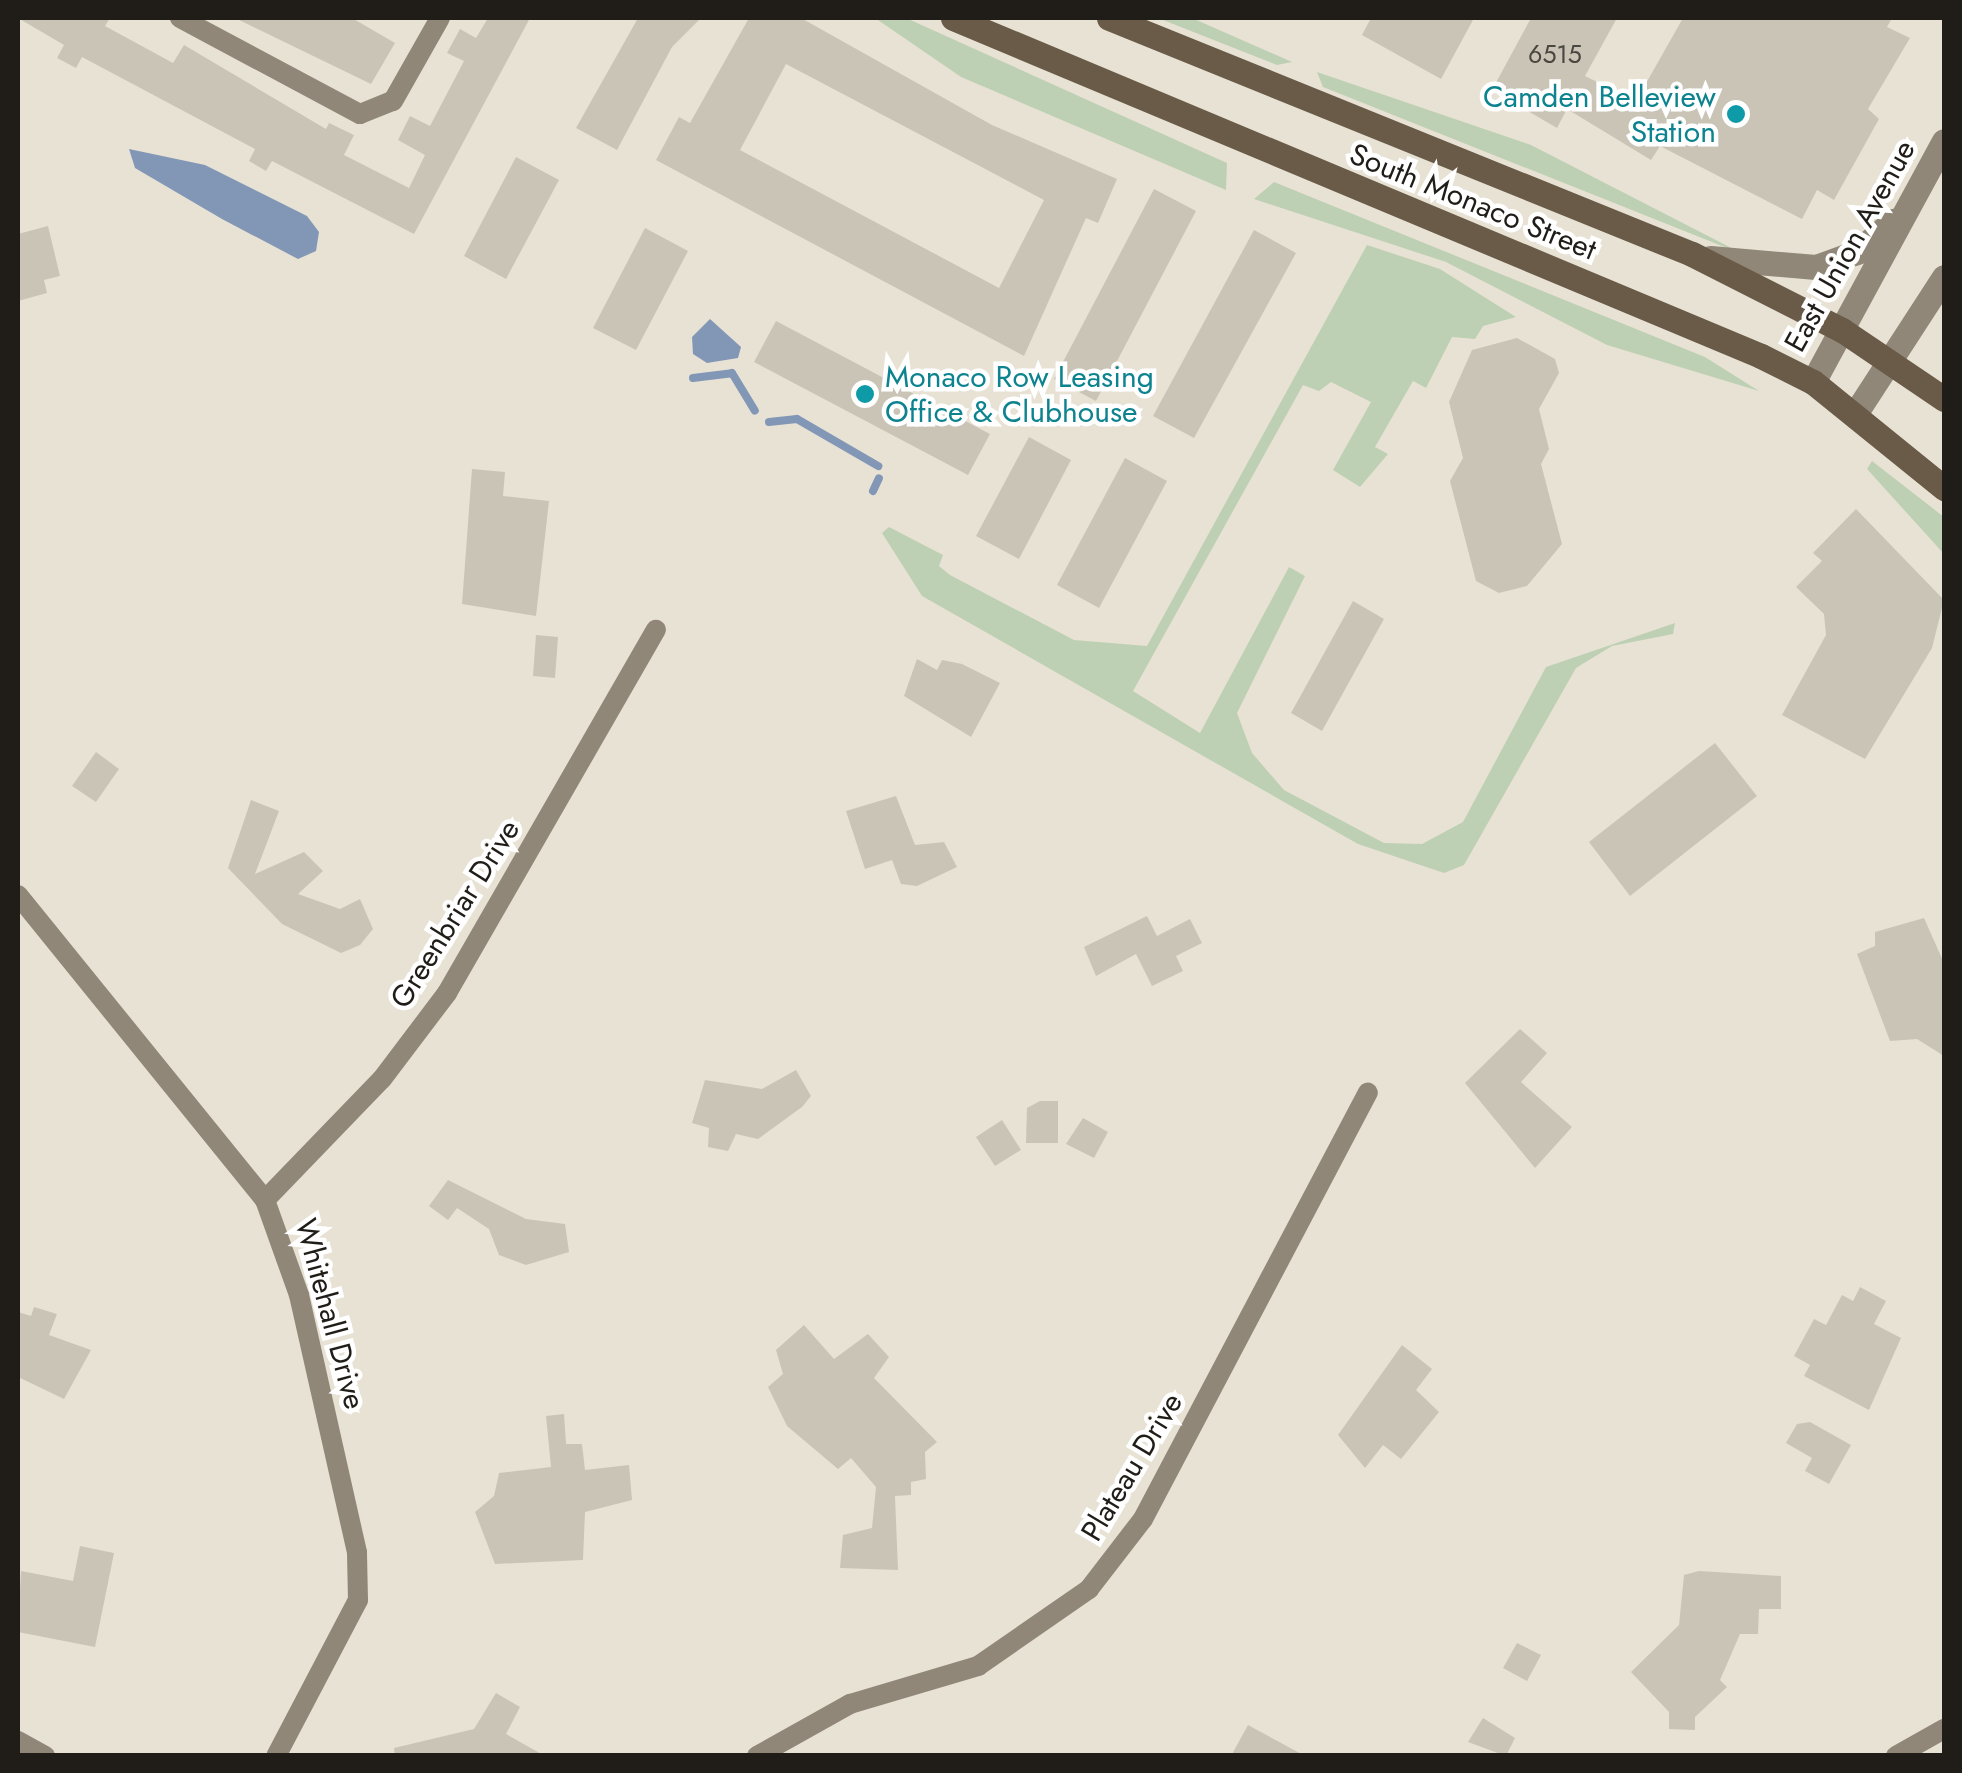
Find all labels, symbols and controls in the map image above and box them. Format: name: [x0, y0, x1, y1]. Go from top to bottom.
house number: 6515: [1528, 39, 1582, 69]
place label: Camden Belleview Station: [1483, 79, 1716, 150]
marker: Camden Belleview Station: [1725, 103, 1747, 125]
street label: East Union Avenue: [1777, 134, 1923, 358]
street label: South Monaco Street: [1344, 136, 1602, 268]
place label: Monaco Row Leasing Office & Clubhouse: [885, 359, 1154, 430]
marker: Monaco Row Leasing Office & Clubhouse: [854, 383, 876, 405]
street label: Greenbriar Drive: [383, 813, 527, 1015]
street label: Whitehall Drive: [287, 1215, 373, 1413]
street label: Plateau Drive: [1074, 1386, 1190, 1548]

